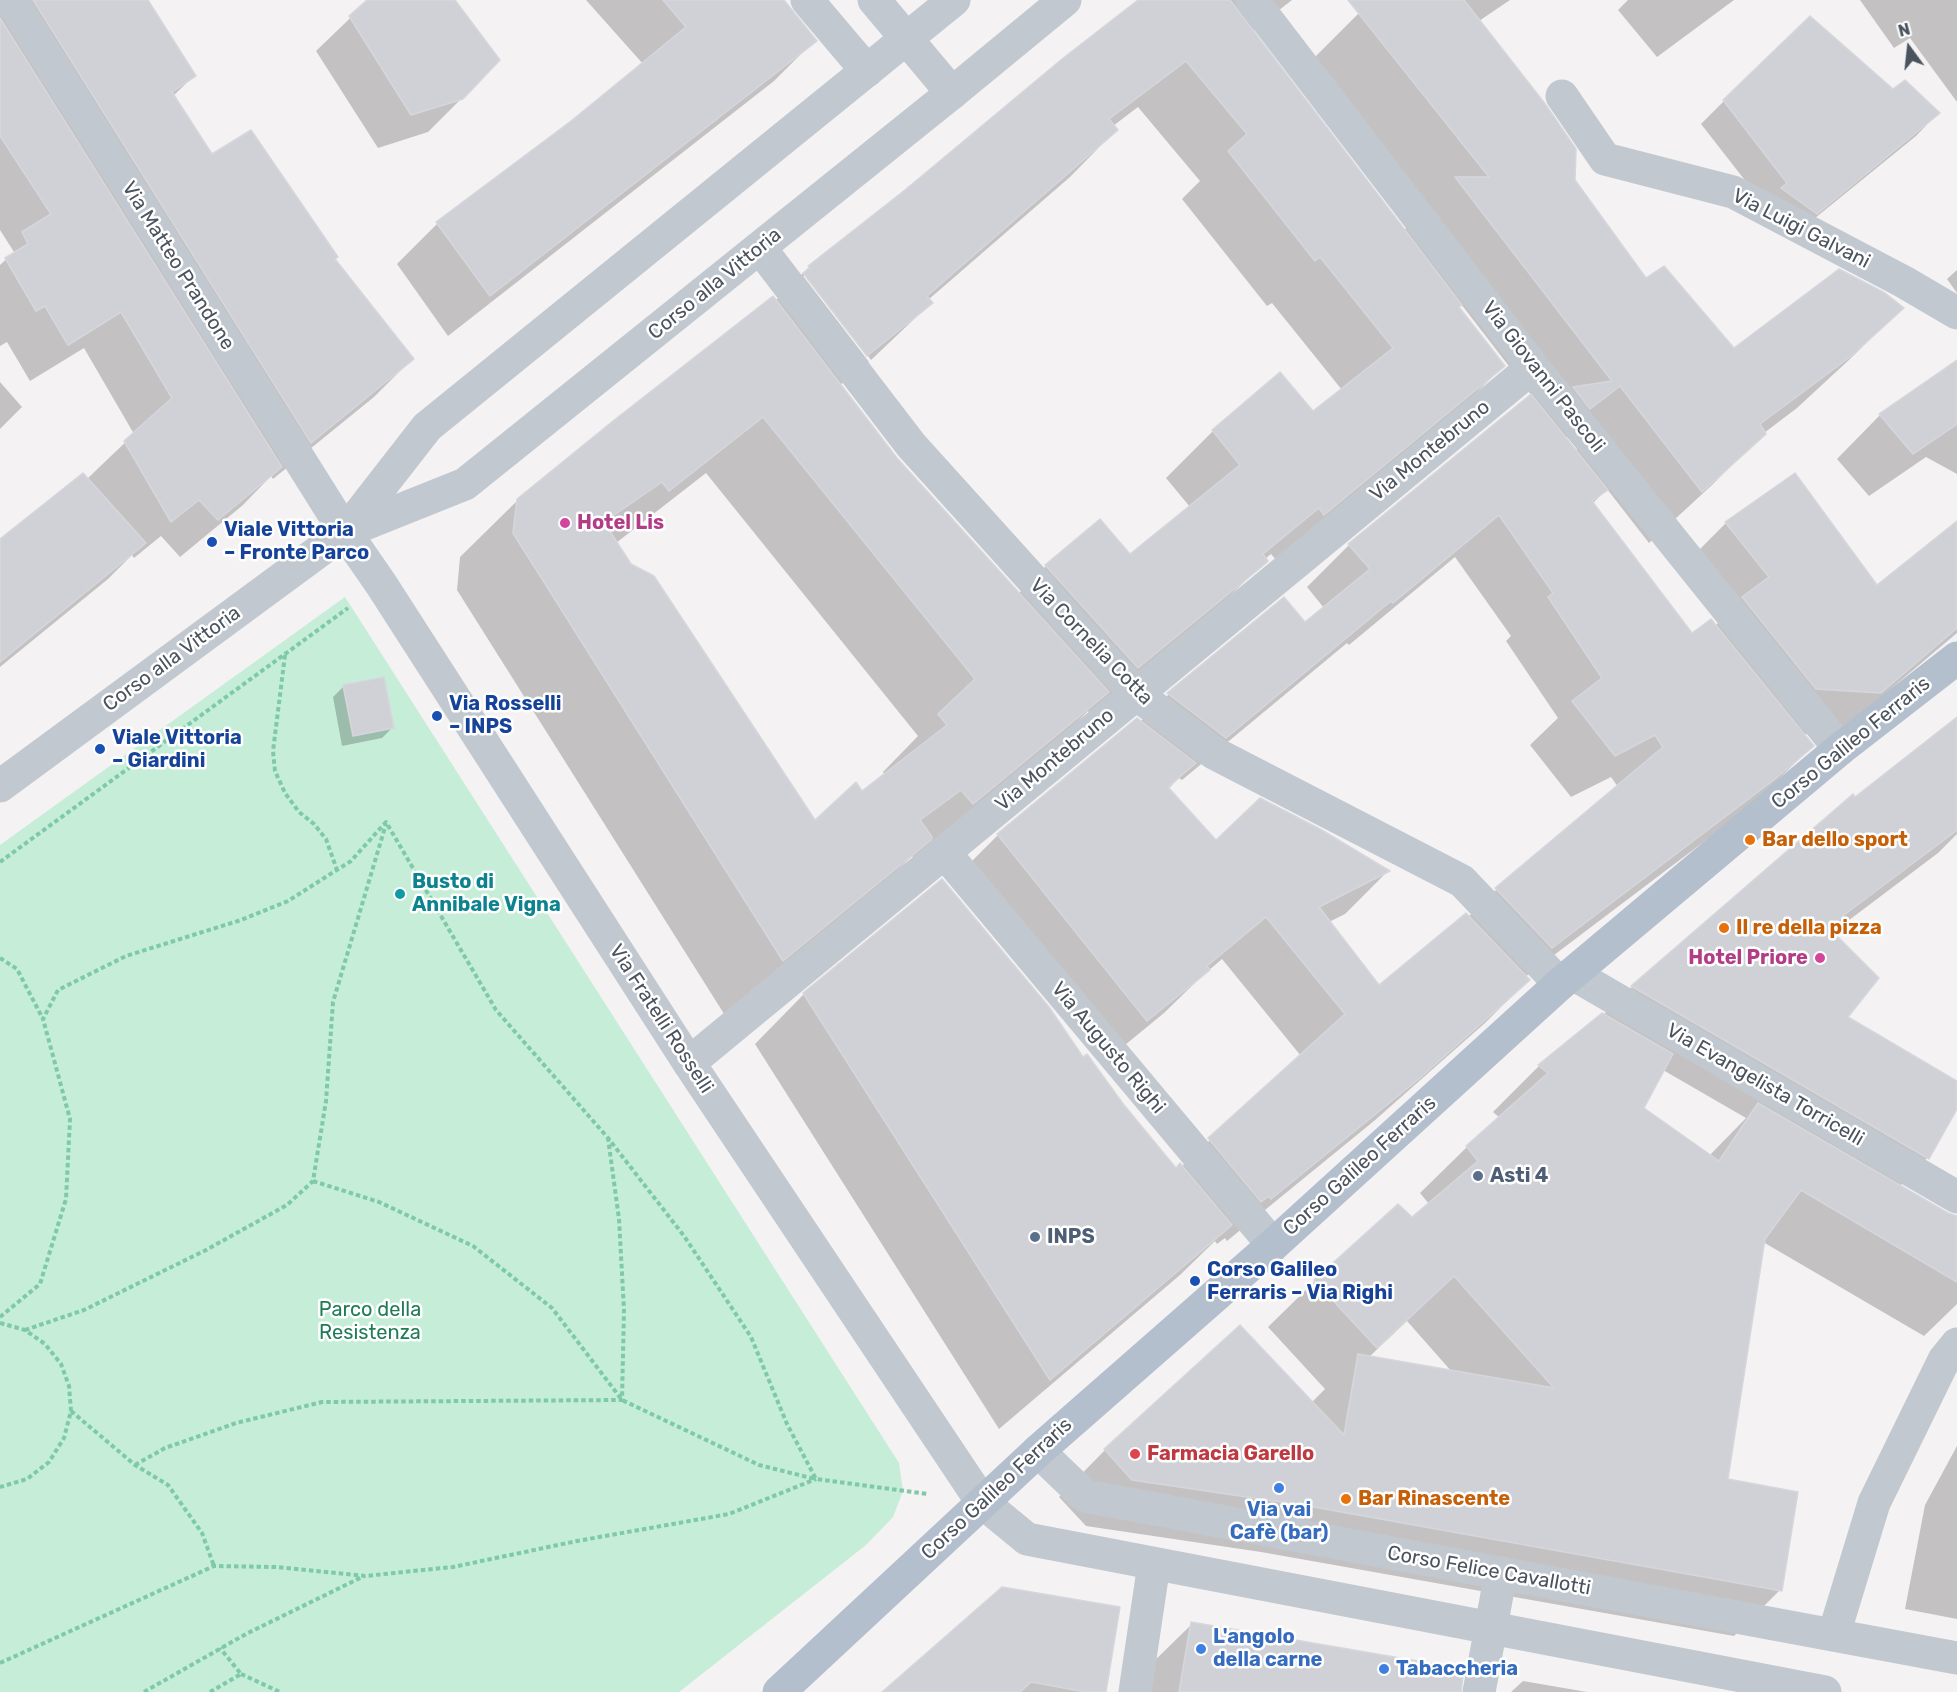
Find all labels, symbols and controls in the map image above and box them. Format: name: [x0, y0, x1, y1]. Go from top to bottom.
north arrow: [1879, 18, 1939, 78]
text: N: [1896, 19, 1912, 41]
street label: Via Matteo Prandone: [116, 177, 240, 355]
street label: Via Luigi Galvani: [1728, 184, 1874, 274]
street label: Corso alla Vittoria: [644, 223, 786, 345]
street label: Via Giovanni Pascoli: [1477, 297, 1609, 457]
street label: Via Montebruno: [1365, 395, 1495, 507]
place label: Hotel Lis: [577, 511, 664, 535]
marker: Hotel Lis: [558, 516, 572, 530]
place label: Viale Vittoria – Fronte Parco: [224, 518, 369, 565]
marker: Viale Vittoria – Fronte Parco: [205, 535, 219, 549]
street label: Via Cornelia Cotta: [1025, 574, 1157, 710]
street label: Corso alla Vittoria: [99, 601, 245, 717]
street label: Corso Galileo Ferraris: [1767, 672, 1935, 814]
place label: Via Rosselli – INPS: [449, 692, 561, 739]
street label: Via Montebruno: [991, 703, 1119, 817]
marker: Via Rosselli – INPS: [430, 709, 444, 723]
place label: Viale Vittoria – Giardini: [112, 726, 242, 773]
marker: Viale Vittoria – Giardini: [93, 742, 107, 756]
place label: Bar dello sport: [1762, 828, 1908, 852]
marker: Bar dello sport: [1743, 833, 1757, 847]
place label: Busto di Annibale Vigna: [412, 870, 561, 917]
marker: Busto di Annibale Vigna: [393, 887, 407, 901]
place label: Il re della pizza: [1736, 916, 1882, 940]
marker: Il re della pizza: [1717, 921, 1731, 935]
street label: Via Fratelli Rosselli: [604, 940, 718, 1098]
place label: Hotel Priore: [1688, 946, 1808, 970]
marker: Hotel Priore: [1813, 951, 1827, 965]
street label: Via Augusto Righi: [1046, 977, 1170, 1119]
street label: Via Evangelista Torricelli: [1662, 1019, 1868, 1151]
street label: Corso Galileo Ferraris: [1279, 1091, 1441, 1241]
place label: Asti 4: [1490, 1164, 1548, 1188]
marker: Asti 4: [1471, 1169, 1485, 1183]
place label: INPS: [1047, 1225, 1095, 1249]
marker: INPS: [1028, 1230, 1042, 1244]
place label: Corso Galileo Ferraris – Via Righi: [1207, 1258, 1393, 1305]
marker: Corso Galileo Ferraris – Via Righi: [1188, 1274, 1202, 1288]
park label: Parco della Resistenza: [319, 1298, 421, 1345]
street label: Corso Galileo Ferraris: [917, 1413, 1077, 1565]
place label: Farmacia Garello: [1147, 1442, 1314, 1466]
marker: Farmacia Garello: [1128, 1447, 1142, 1461]
marker: Via vai Cafè (bar): [1272, 1481, 1286, 1495]
place label: Bar Rinascente: [1358, 1487, 1510, 1511]
marker: Bar Rinascente: [1339, 1492, 1353, 1506]
place label: Via vai Cafè (bar): [1230, 1498, 1328, 1545]
street label: Corso Felice Cavallotti: [1386, 1541, 1592, 1601]
place label: L'angolo della carne: [1213, 1625, 1322, 1672]
marker: L'angolo della carne: [1194, 1642, 1208, 1656]
place label: Tabaccheria: [1396, 1657, 1518, 1681]
marker: Tabaccheria: [1377, 1662, 1391, 1676]

